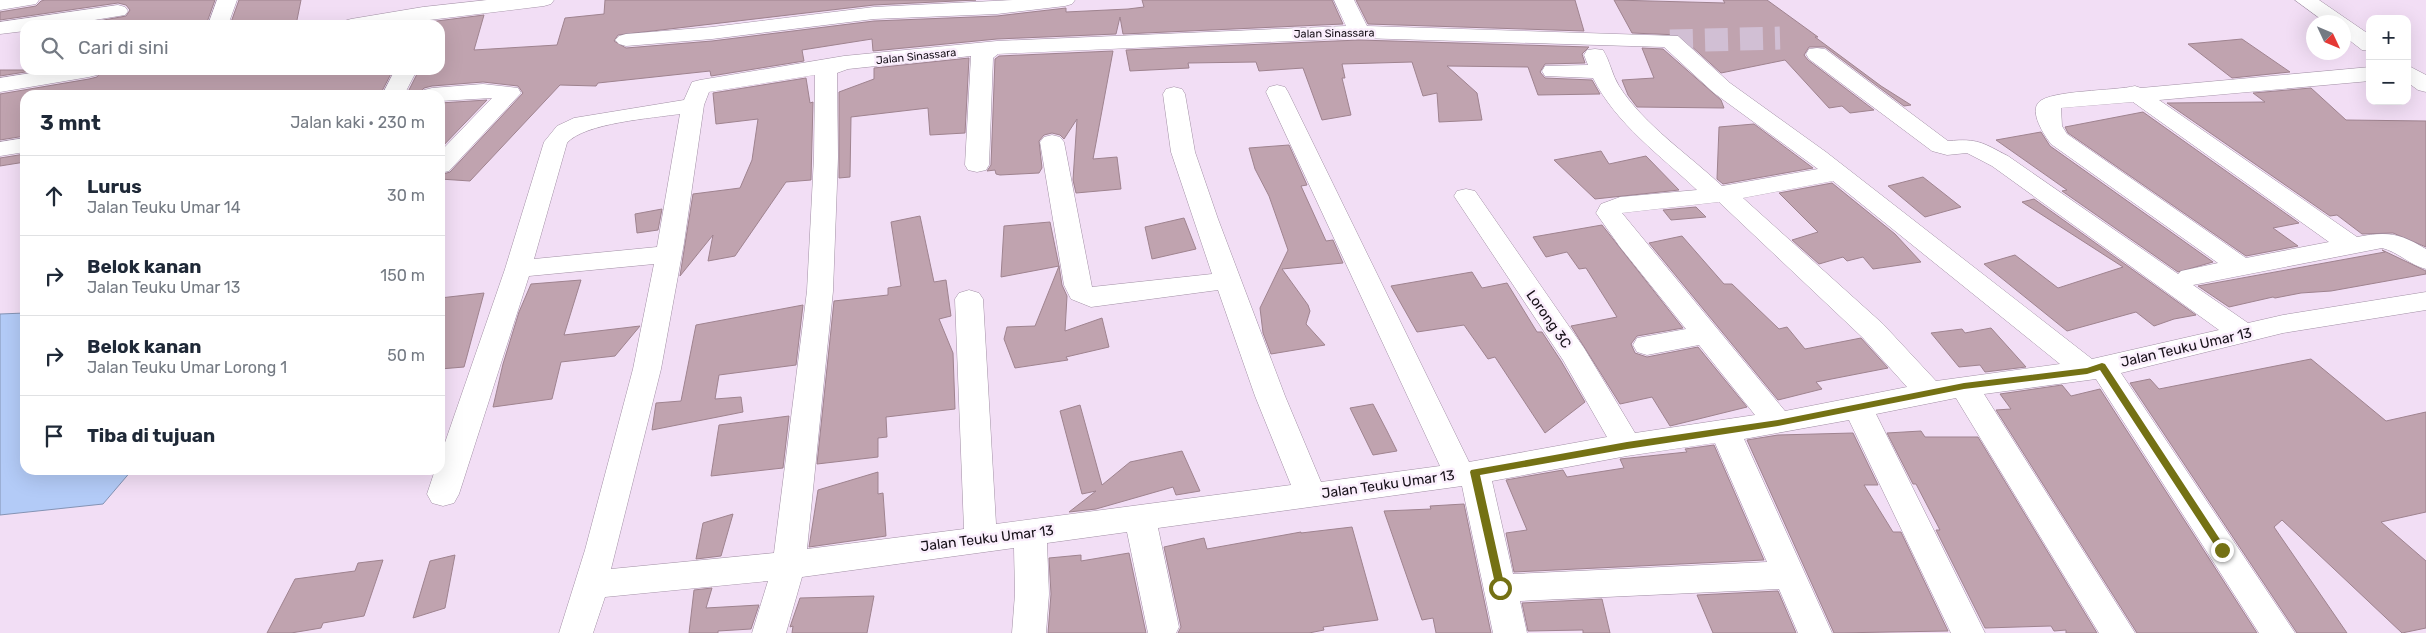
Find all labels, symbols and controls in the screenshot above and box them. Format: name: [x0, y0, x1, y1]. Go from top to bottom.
north arrow: [2306, 15, 2351, 60]
map controls: [2366, 15, 2411, 105]
button: +: [2366, 15, 2411, 60]
search box: [20, 20, 445, 75]
street label: Jalan Sinassara: [1293, 26, 1375, 41]
icon: search: [38, 34, 66, 62]
text: Cari di sini: [78, 36, 169, 59]
street label: Jalan Sinassara: [875, 46, 957, 67]
button: −: [2366, 60, 2411, 105]
text: 3 mnt: [40, 110, 101, 135]
text: Jalan kaki · 230 m: [290, 113, 425, 132]
text: Lurus: [87, 175, 142, 198]
icon: ahead: [40, 182, 68, 210]
text: 30 m: [387, 186, 425, 205]
text: Jalan Teuku Umar 14: [87, 198, 241, 217]
text: Belok kanan: [87, 255, 202, 278]
icon: right: [40, 262, 68, 290]
text: 150 m: [380, 266, 425, 285]
text: Jalan Teuku Umar 13: [87, 278, 240, 297]
street label: Lorong 3C: [1522, 287, 1575, 352]
street label: Jalan Teuku Umar 13: [2119, 324, 2253, 371]
text: Belok kanan: [87, 335, 202, 358]
icon: right: [40, 342, 68, 370]
text: 50 m: [387, 346, 425, 365]
text: Jalan Teuku Umar Lorong 1: [87, 358, 287, 377]
icon: arrive: [40, 422, 68, 450]
text: Tiba di tujuan: [87, 424, 215, 447]
street label: Jalan Teuku Umar 13: [1320, 467, 1456, 502]
street label: Jalan Teuku Umar 13: [919, 522, 1055, 555]
route end: [2211, 539, 2234, 562]
route start: [1489, 577, 1512, 600]

